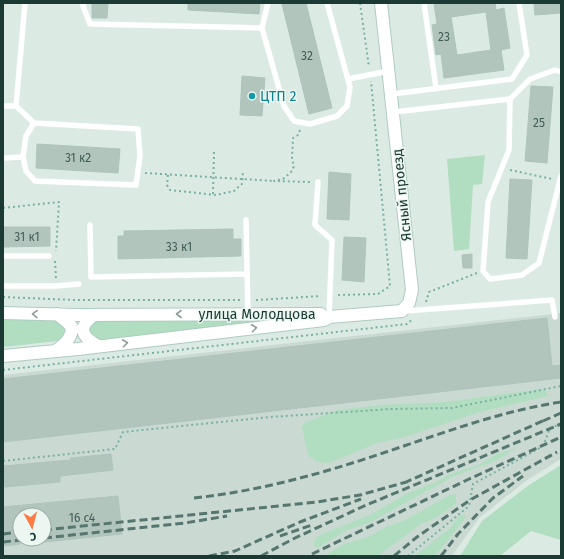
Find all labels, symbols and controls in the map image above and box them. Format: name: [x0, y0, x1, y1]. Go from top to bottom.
house number: 23: [438, 30, 450, 44]
house number: 32: [301, 49, 313, 63]
place label: ЦТП 2: [260, 88, 296, 105]
marker: ЦТП 2: [247, 91, 257, 101]
house number: 25: [533, 116, 545, 130]
street label: Ясный проезд: [389, 148, 415, 242]
house number: 31 к2: [65, 151, 91, 165]
house number: 31 к1: [14, 230, 40, 244]
house number: 33 к1: [166, 240, 192, 254]
street label: улица Молодцова: [198, 306, 316, 323]
one-way arrow: [32, 310, 38, 318]
one-way arrow: [176, 310, 182, 318]
one-way arrow: [251, 324, 257, 333]
one-way arrow: [122, 339, 128, 348]
north arrow: [12, 507, 52, 547]
house number: 16 с4: [69, 511, 96, 525]
text: С: [29, 530, 37, 543]

